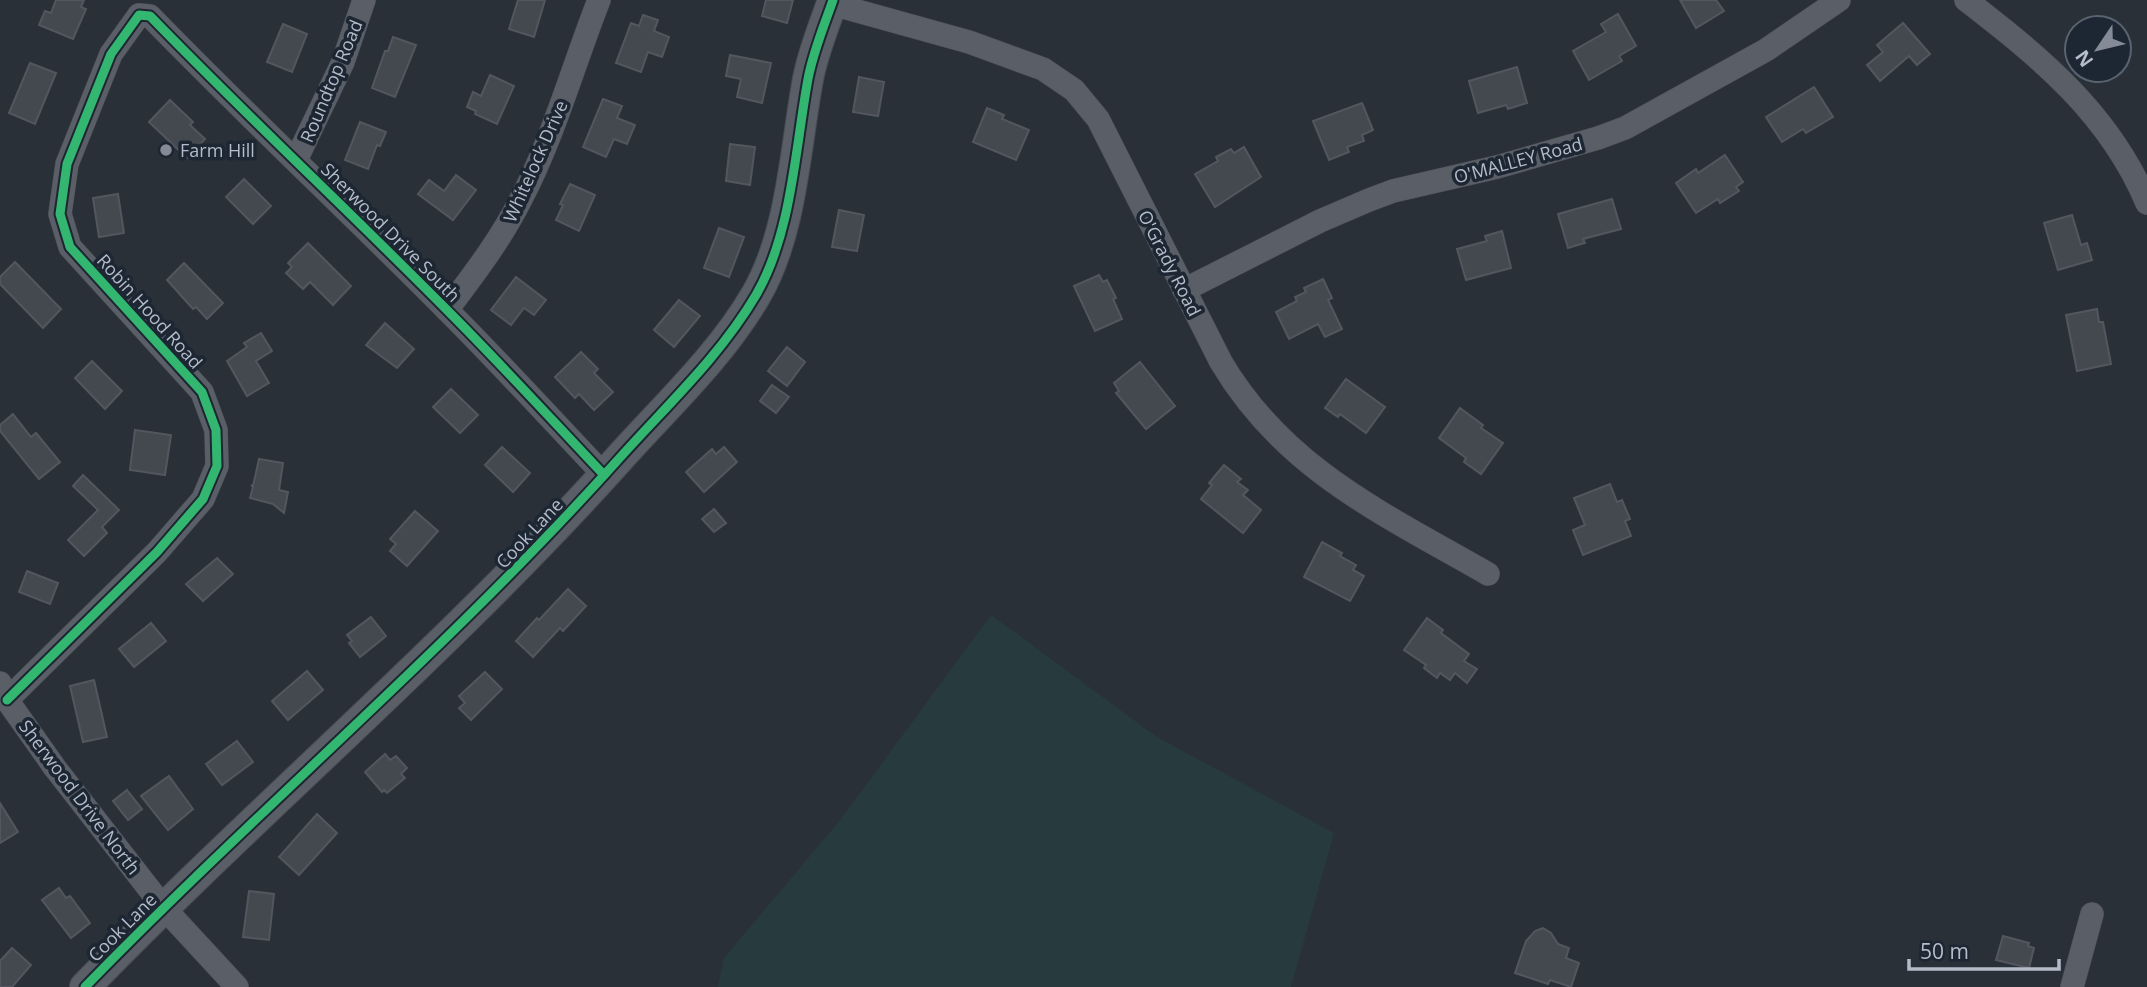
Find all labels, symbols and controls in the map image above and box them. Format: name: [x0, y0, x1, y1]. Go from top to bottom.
north arrow: [2063, 14, 2133, 84]
street label: Roundtop Road: [294, 16, 368, 146]
text: N: [2069, 45, 2099, 73]
street label: Whitelock Drive: [497, 96, 573, 226]
street label: O'MALLEY Road: [1451, 131, 1585, 189]
place label: Farm Hill: [180, 138, 255, 162]
marker: Farm Hill: [158, 142, 174, 158]
street label: Sherwood Drive South: [316, 157, 466, 307]
street label: O'Grady Road: [1133, 206, 1207, 320]
street label: Robin Hood Road: [92, 248, 208, 374]
street label: Cook Lane: [490, 493, 568, 573]
street label: Sherwood Drive North: [14, 715, 146, 879]
street label: Cook Lane: [83, 888, 161, 966]
scale bar: [1909, 928, 2060, 972]
text: 50 m: [1920, 937, 1969, 965]

